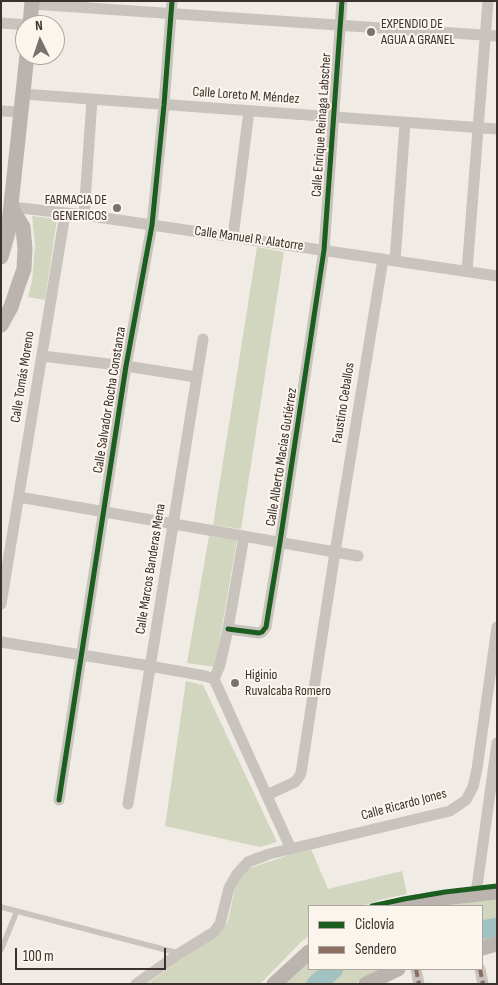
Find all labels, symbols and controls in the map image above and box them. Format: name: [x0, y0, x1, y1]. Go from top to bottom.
north arrow: [15, 15, 65, 65]
place label: EXPENDIO DE AGUA A GRANEL: [381, 16, 455, 48]
text: N: [35, 17, 43, 34]
marker: EXPENDIO DE AGUA A GRANEL: [365, 26, 377, 38]
street label: Calle Enrique Reinaga Labscher: [309, 52, 335, 198]
street label: Calle Loreto M. Méndez: [192, 84, 300, 108]
place label: FARMACIA DE GENERICOS: [45, 192, 107, 224]
marker: FARMACIA DE GENERICOS: [111, 202, 123, 214]
street label: Calle Manuel R. Alatorre: [193, 223, 305, 255]
street label: Calle Salvador Rocha Constanza: [90, 325, 130, 475]
street label: Calle Tomás Moreno: [7, 330, 39, 424]
street label: Faustino Ceballos: [329, 361, 359, 445]
street label: Calle Alberto Macías Gutiérrez: [263, 387, 301, 527]
street label: Calle Marcos Banderas Mena: [132, 503, 170, 635]
place label: Higinio Ruvalcaba Romero: [245, 667, 331, 700]
marker: Higinio Ruvalcaba Romero: [229, 677, 241, 689]
street label: Calle Ricardo Jones: [359, 786, 449, 824]
legend: [308, 905, 483, 970]
text: Ciclovía: [355, 915, 394, 934]
scale bar: [18, 938, 169, 970]
text: Sendero: [355, 940, 396, 959]
text: 100 m: [23, 947, 54, 966]

